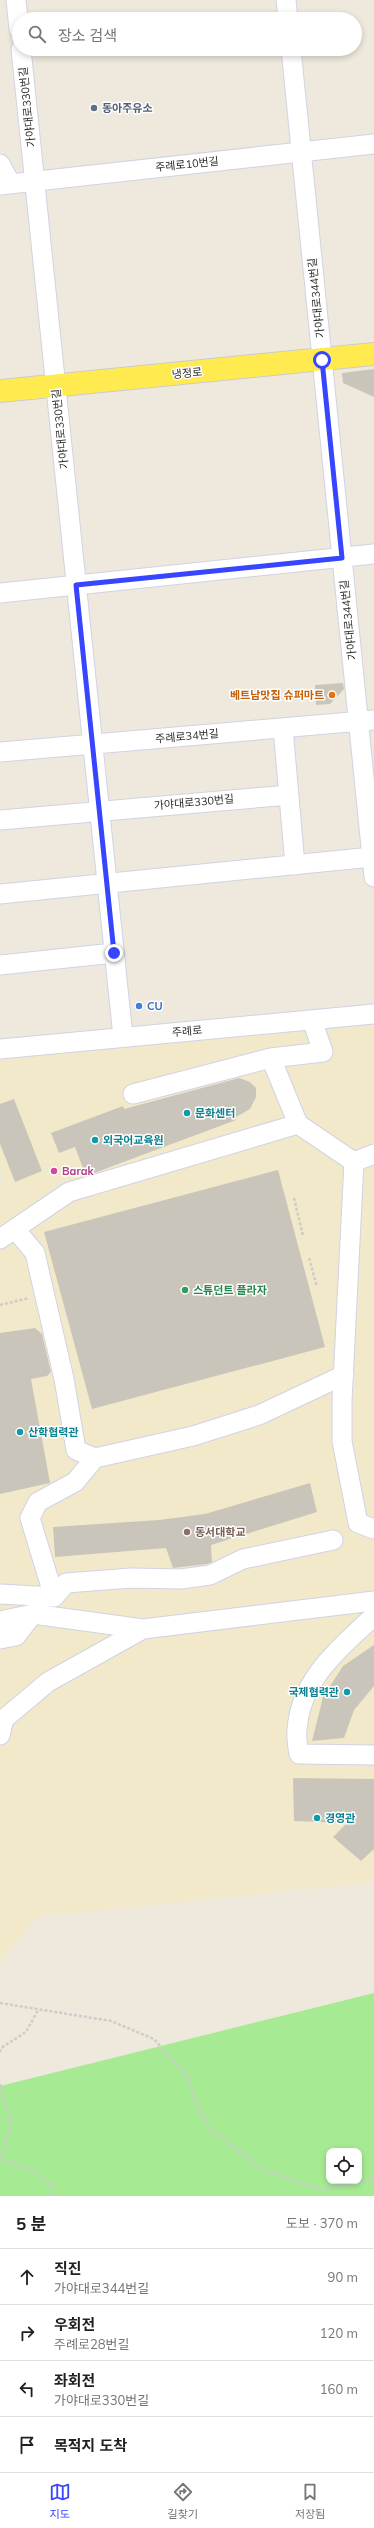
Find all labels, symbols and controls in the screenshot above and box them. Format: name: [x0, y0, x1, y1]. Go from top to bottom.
search box: [12, 12, 362, 56]
icon: search: [26, 23, 48, 45]
text: 장소 검색: [58, 26, 117, 45]
street label: 가야대로330번길: [16, 66, 38, 148]
place label: 동아주유소: [102, 101, 153, 115]
marker: 동아주유소: [89, 103, 99, 113]
street label: 주례로10번길: [155, 154, 219, 174]
street label: 가야대로344번길: [305, 257, 327, 339]
route start: [313, 351, 331, 369]
street label: 냉정로: [171, 364, 203, 382]
street label: 가야대로330번길: [49, 388, 71, 470]
street label: 가야대로344번길: [337, 579, 359, 661]
place label: 베트남맛집 슈퍼마트: [230, 688, 324, 702]
marker: 베트남맛집 슈퍼마트: [327, 690, 337, 700]
street label: 주례로34번길: [155, 726, 219, 746]
street label: 가야대로330번길: [153, 792, 235, 812]
route end: [105, 944, 123, 962]
place label: CU: [147, 999, 163, 1013]
marker: CU: [134, 1001, 144, 1011]
street label: 주례로: [171, 1023, 203, 1039]
place label: 문화센터: [195, 1106, 235, 1120]
marker: 문화센터: [182, 1108, 192, 1118]
place label: 외국어교육원: [103, 1133, 164, 1147]
marker: 외국어교육원: [90, 1135, 100, 1145]
place label: Barak: [62, 1164, 94, 1178]
marker: Barak: [49, 1166, 59, 1176]
place label: 스튜던트 플라자: [193, 1283, 267, 1297]
marker: 스튜던트 플라자: [180, 1285, 190, 1295]
place label: 산학협력관: [28, 1425, 79, 1439]
marker: 산학협력관: [15, 1427, 25, 1437]
place label: 동서대학교: [195, 1525, 246, 1539]
marker: 동서대학교: [182, 1527, 192, 1537]
place label: 국제협력관: [288, 1685, 339, 1699]
marker: 국제협력관: [342, 1687, 352, 1697]
place label: 경영관: [325, 1811, 355, 1825]
marker: 경영관: [312, 1813, 322, 1823]
map controls: [326, 2148, 362, 2184]
button: locate: [326, 2148, 362, 2184]
text: 5 분: [16, 2213, 47, 2234]
text: 도보 · 370 m: [286, 2215, 358, 2231]
text: 직진: [54, 2259, 82, 2278]
icon: ahead: [16, 2266, 38, 2288]
text: 90 m: [328, 2269, 358, 2285]
text: 가야대로344번길: [54, 2280, 149, 2296]
text: 우회전: [54, 2315, 95, 2334]
icon: right: [16, 2322, 38, 2344]
text: 120 m: [320, 2325, 358, 2341]
text: 주례로28번길: [54, 2336, 129, 2352]
text: 좌회전: [54, 2371, 95, 2390]
icon: left: [16, 2378, 38, 2400]
text: 160 m: [320, 2381, 358, 2397]
text: 가야대로330번길: [54, 2392, 149, 2408]
icon: arrive: [16, 2434, 38, 2456]
text: 목적지 도착: [54, 2436, 127, 2455]
tab: 지도: [49, 2481, 71, 2521]
tab: 길찾기: [168, 2481, 198, 2521]
tab: 저장됨: [295, 2481, 325, 2521]

